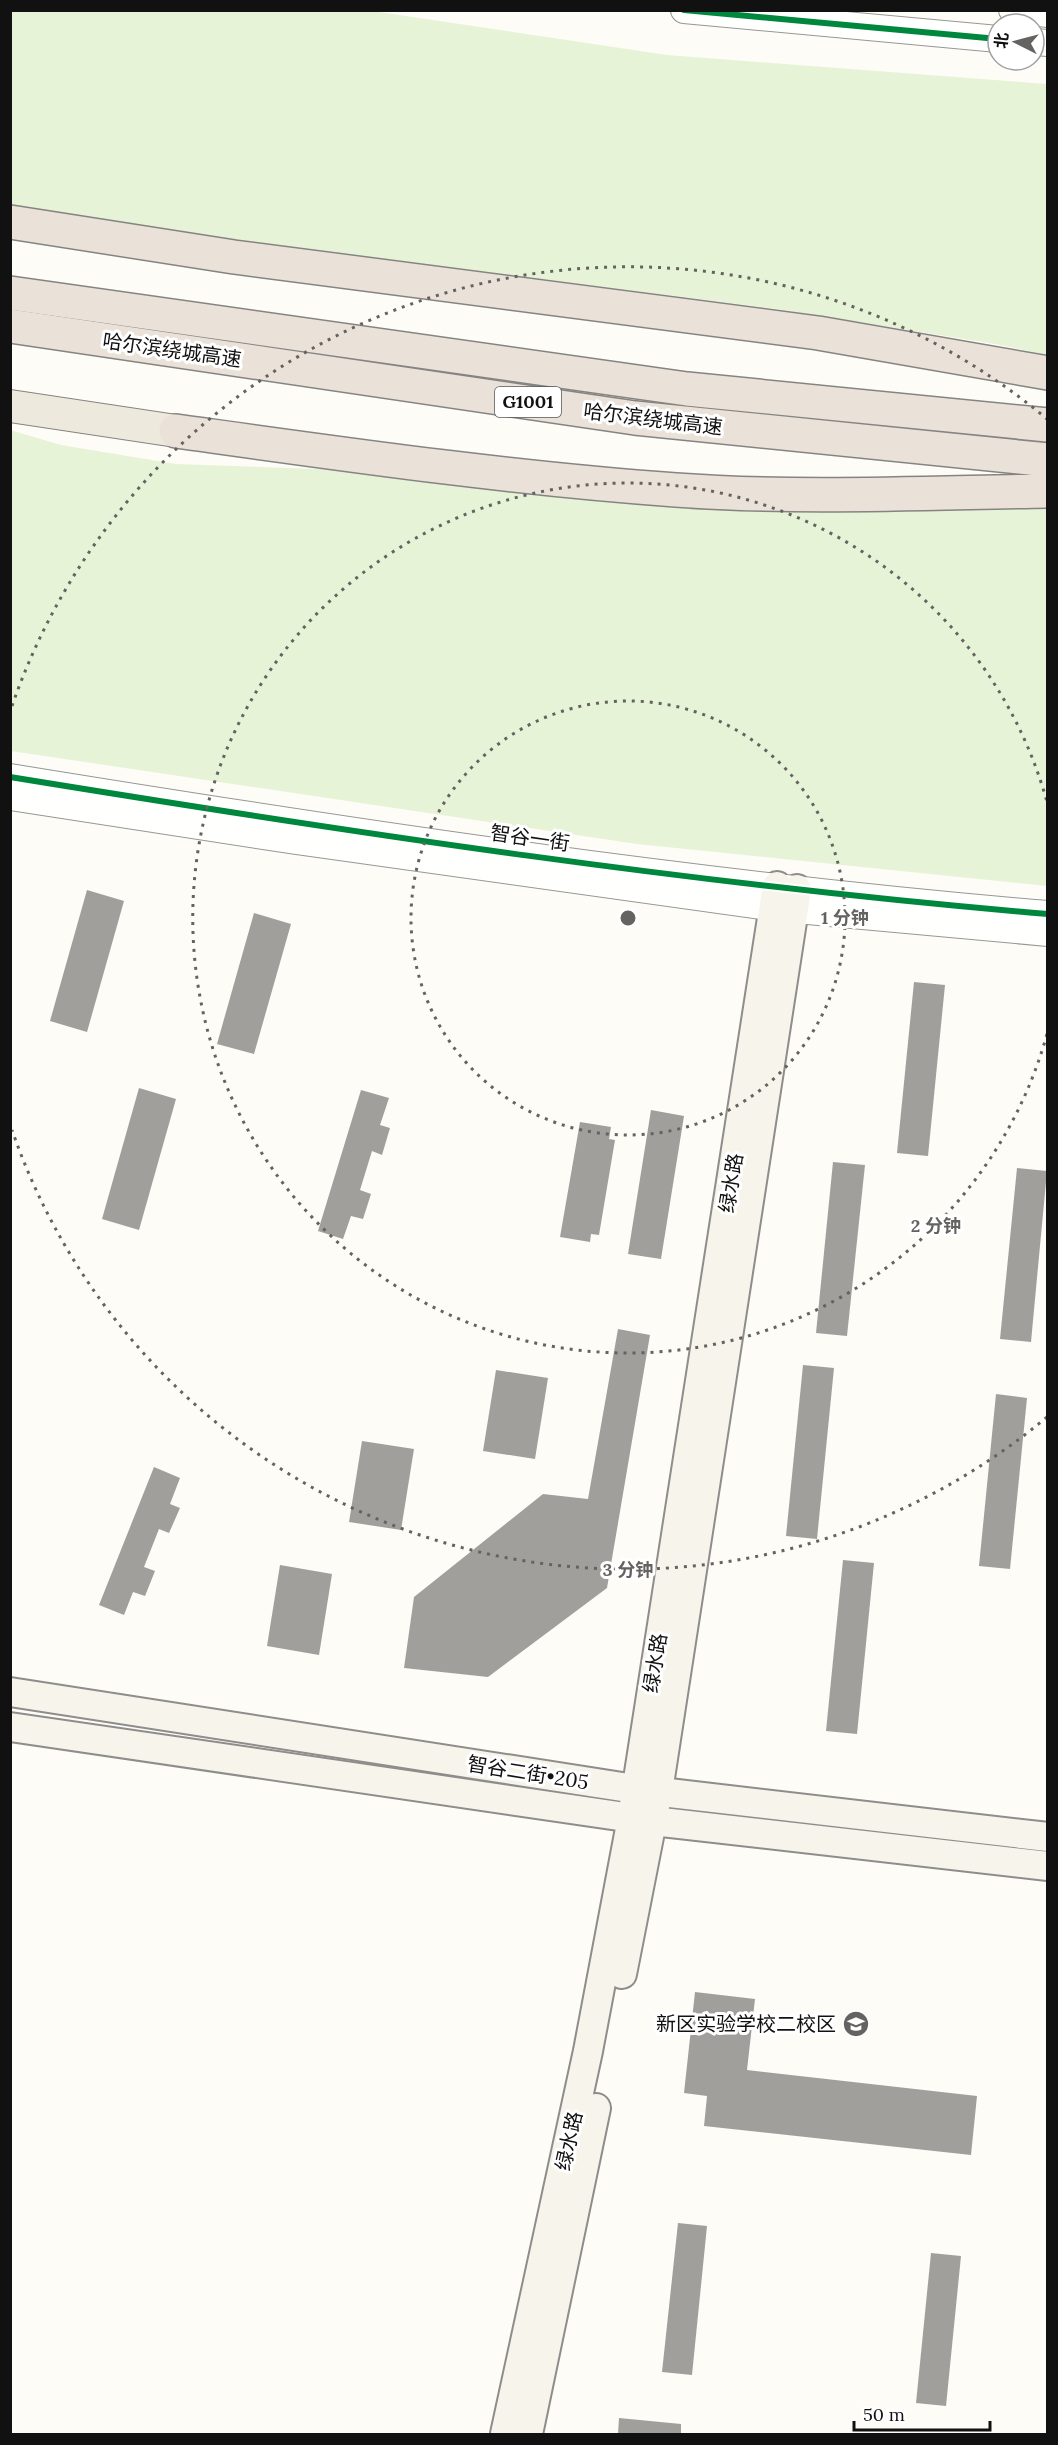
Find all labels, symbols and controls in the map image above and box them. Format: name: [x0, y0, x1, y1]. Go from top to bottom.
north arrow: [986, 12, 1046, 72]
text: 北: [990, 31, 1012, 49]
street label: 哈尔滨绕城高速: [101, 327, 243, 372]
road number: G1001: [495, 387, 561, 417]
street label: 哈尔滨绕城高速: [582, 398, 724, 439]
street label: 智谷一街: [489, 820, 571, 855]
text: 1 分钟: [821, 906, 869, 929]
centre of rings: [618, 908, 638, 928]
street label: 绿水路: [713, 1151, 748, 1215]
text: 2 分钟: [911, 1214, 961, 1237]
text: 3 分钟: [603, 1558, 653, 1581]
street label: 绿水路: [637, 1631, 672, 1695]
street label: 智谷二街•205: [466, 1751, 590, 1794]
school or university icon: 新区实验学校二校区: [841, 2009, 871, 2039]
place label: 新区实验学校二校区: [656, 2011, 836, 2036]
street label: 绿水路: [550, 2109, 587, 2173]
scale bar: [854, 2394, 990, 2432]
text: 50 m: [863, 2403, 905, 2426]

